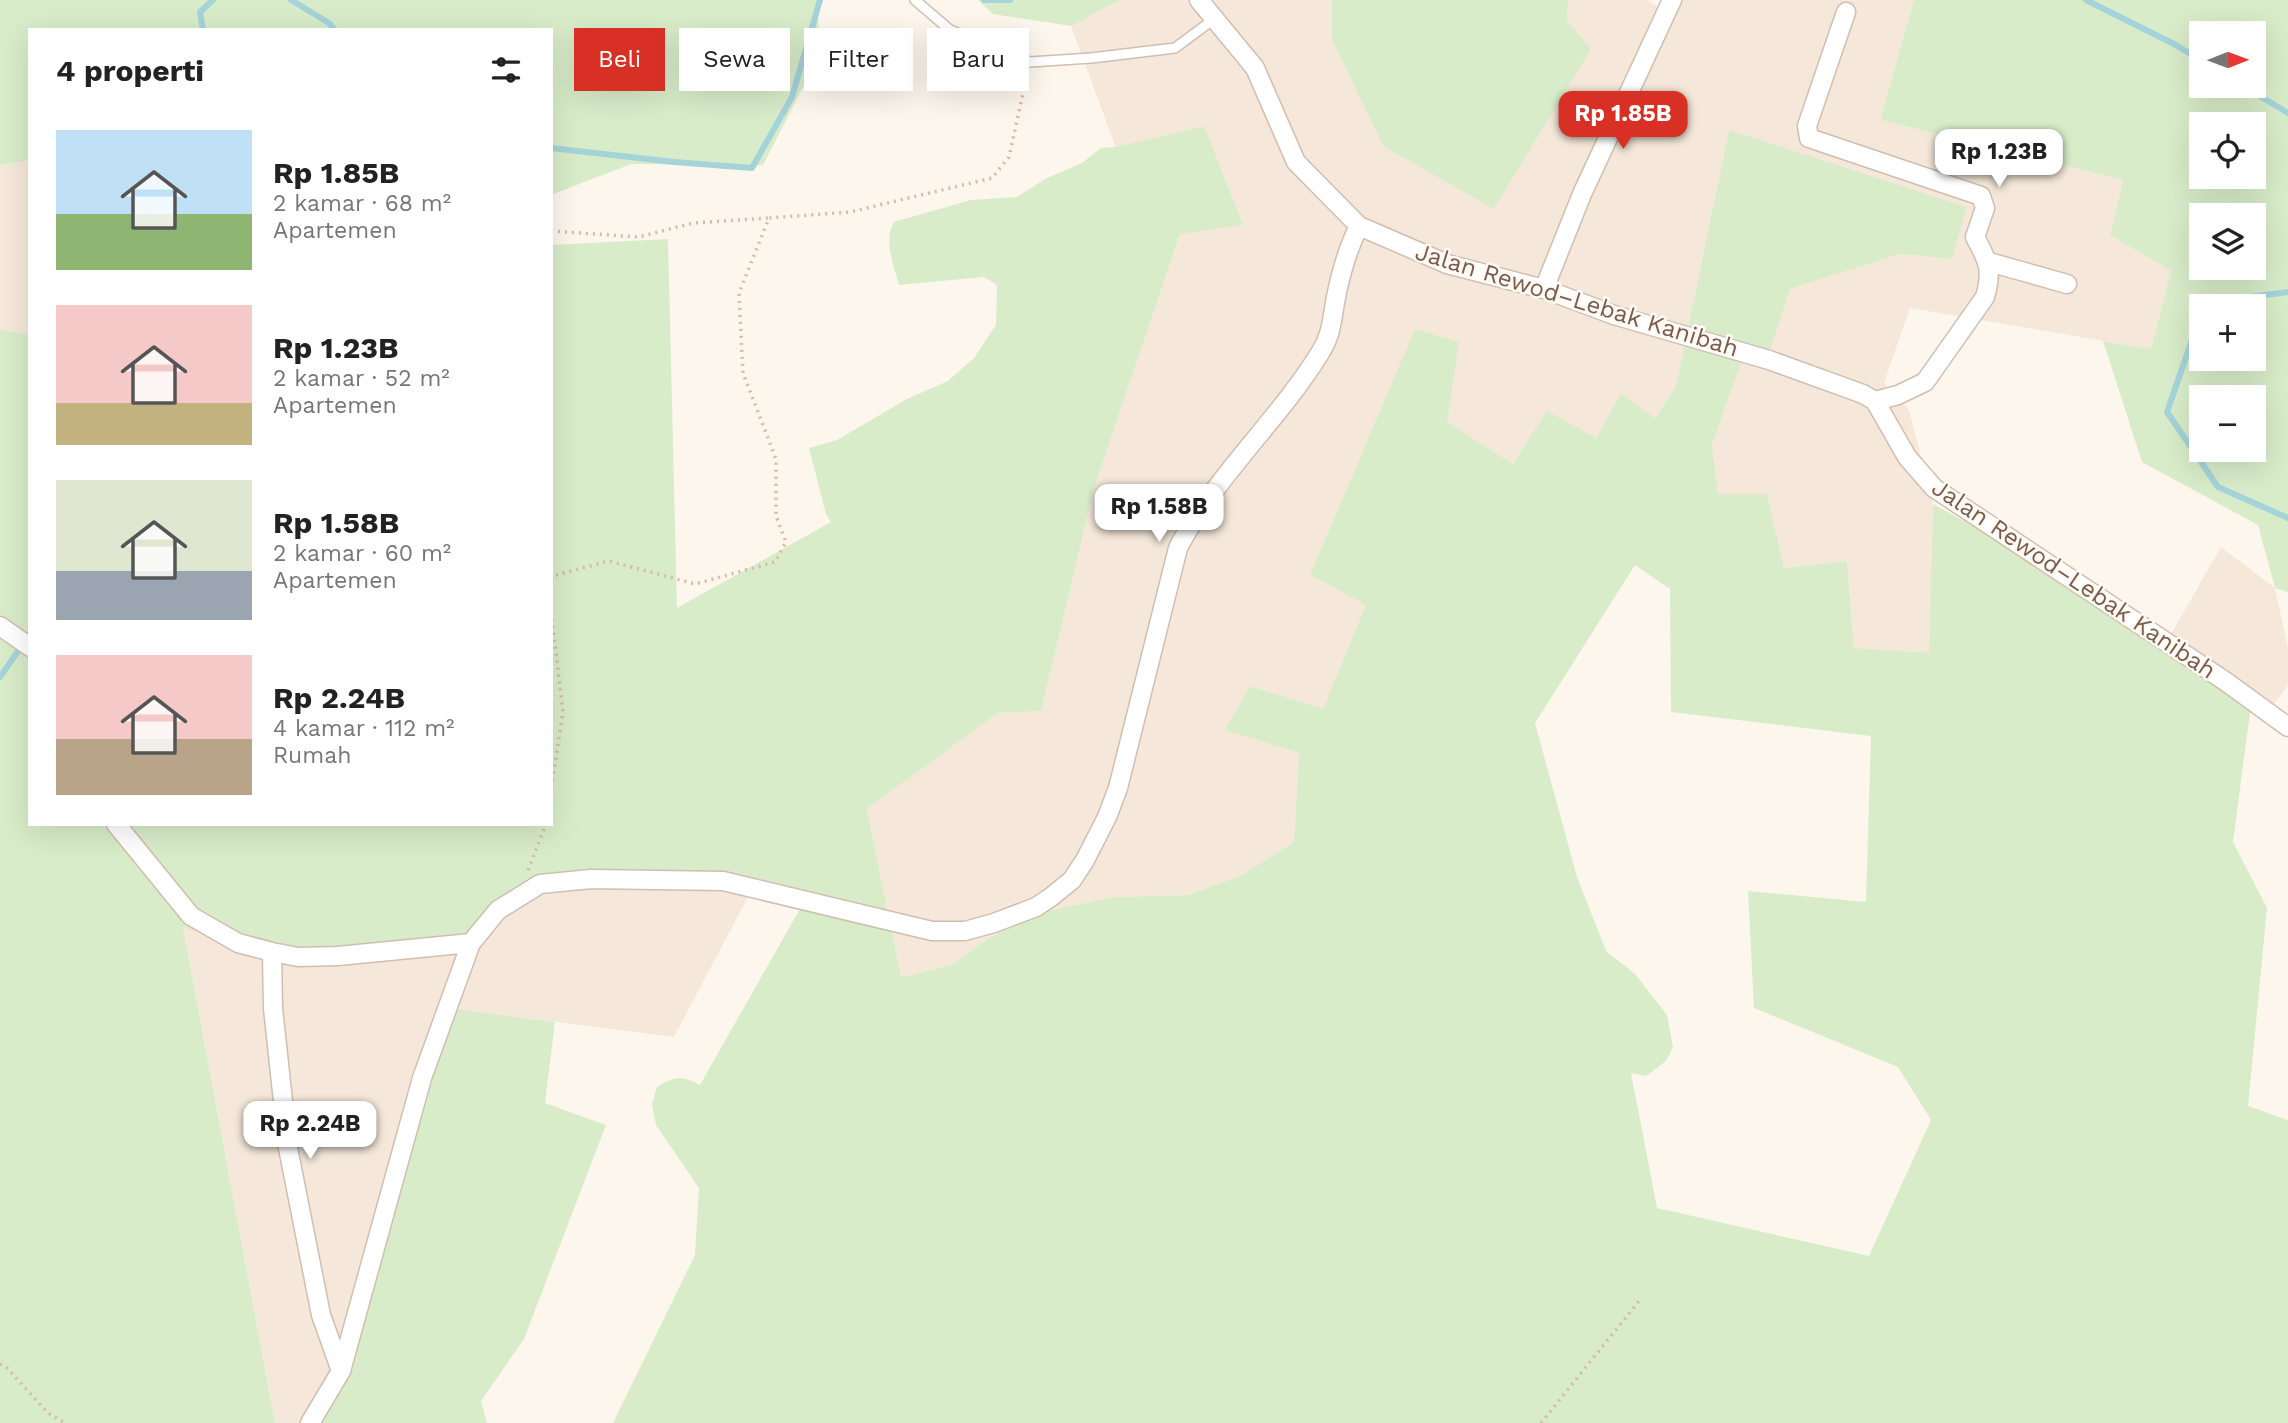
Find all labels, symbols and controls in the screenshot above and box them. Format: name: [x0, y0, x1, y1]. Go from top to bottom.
north arrow: [2189, 21, 2266, 98]
map controls: [2189, 21, 2266, 462]
chip: Beli: [574, 28, 665, 91]
chip: Sewa: [679, 28, 790, 91]
chip: Filter: [804, 28, 913, 91]
chip: Baru: [927, 28, 1029, 91]
icon: filters: [487, 51, 525, 89]
text: 4 properti: [56, 53, 204, 88]
pin: Rp 1.85B: [1551, 92, 1695, 151]
text: Rp 1.85B: [1575, 100, 1671, 127]
button: locate: [2189, 112, 2266, 189]
pin: Rp 1.23B: [1927, 130, 2071, 189]
text: Rp 1.23B: [1951, 138, 2047, 165]
text: Rp 1.85B: [273, 155, 399, 190]
icon: home: [112, 158, 196, 242]
text: 2 kamar · 68 m²: [273, 190, 451, 217]
button: layers: [2189, 203, 2266, 280]
text: Apartemen: [273, 217, 397, 244]
street label: Jalan Rewod–Lebak Kanibah: [1412, 237, 1742, 363]
button: +: [2189, 294, 2266, 371]
text: Rp 1.23B: [273, 330, 399, 365]
icon: home: [112, 333, 196, 417]
text: 2 kamar · 52 m²: [273, 365, 450, 392]
button: −: [2189, 385, 2266, 462]
text: Apartemen: [273, 392, 397, 419]
street label: Jalan Rewod–Lebak Kanibah: [1927, 473, 2221, 685]
pin: Rp 1.58B: [1087, 484, 1231, 544]
text: Rp 1.58B: [1111, 493, 1207, 520]
text: Rp 1.58B: [273, 505, 399, 540]
icon: home: [112, 508, 196, 592]
text: 2 kamar · 60 m²: [273, 540, 451, 567]
text: Apartemen: [273, 567, 397, 594]
text: Rp 2.24B: [273, 680, 405, 715]
icon: home: [112, 683, 196, 767]
text: 4 kamar · 112 m²: [273, 715, 454, 742]
text: Rumah: [273, 742, 351, 769]
pin: Rp 2.24B: [238, 1102, 382, 1161]
text: Rp 2.24B: [259, 1110, 361, 1137]

